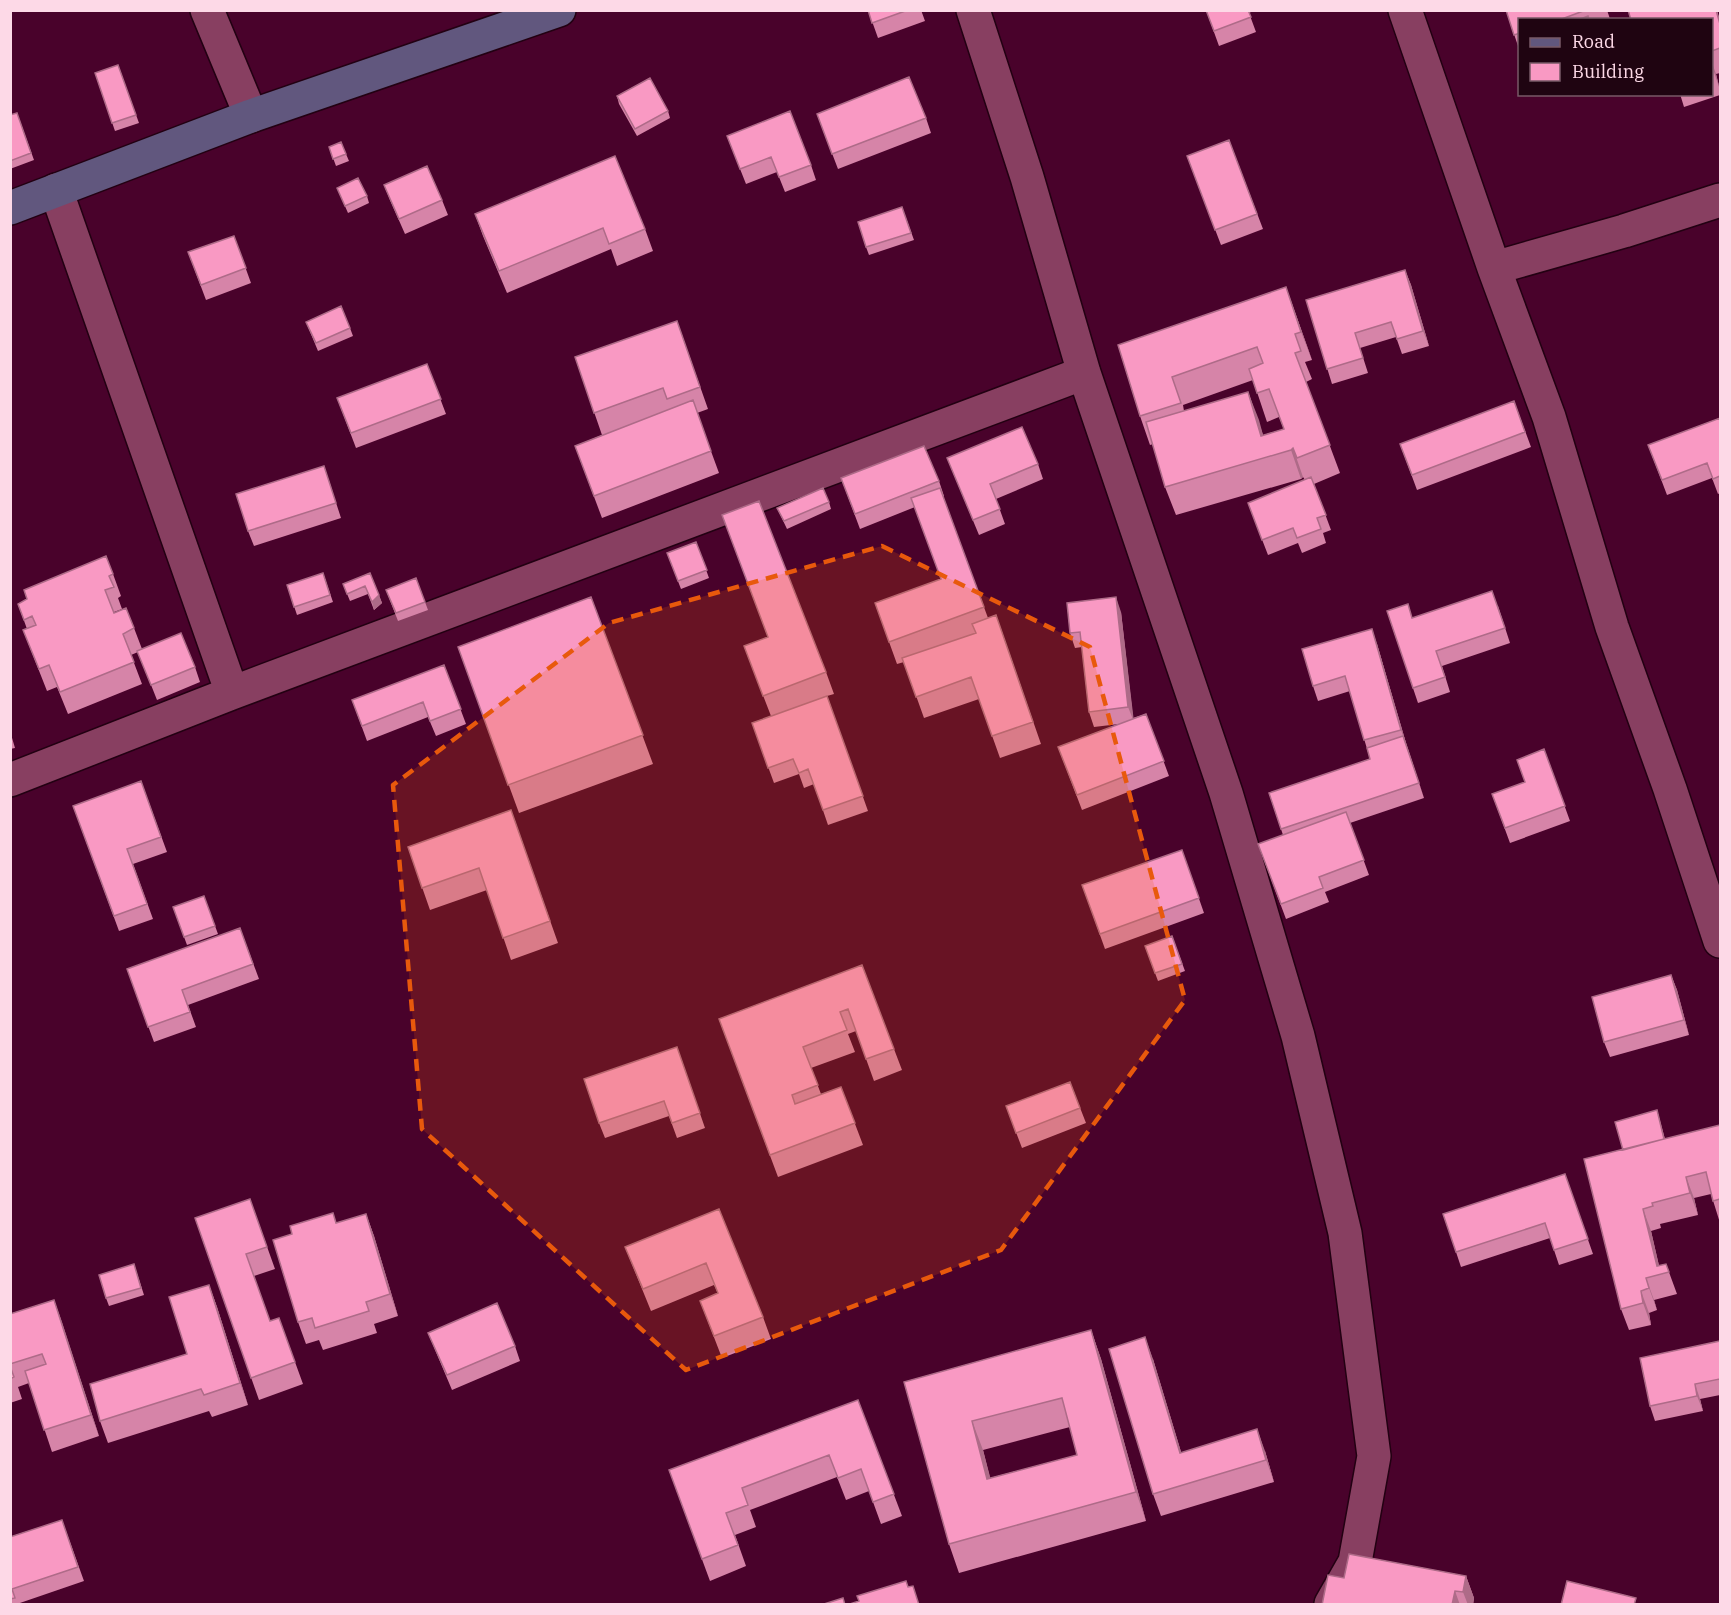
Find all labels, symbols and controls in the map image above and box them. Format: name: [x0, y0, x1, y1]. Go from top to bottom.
legend: [1518, 18, 1713, 96]
text: Road: [1572, 30, 1615, 53]
text: Building: [1572, 60, 1644, 83]

